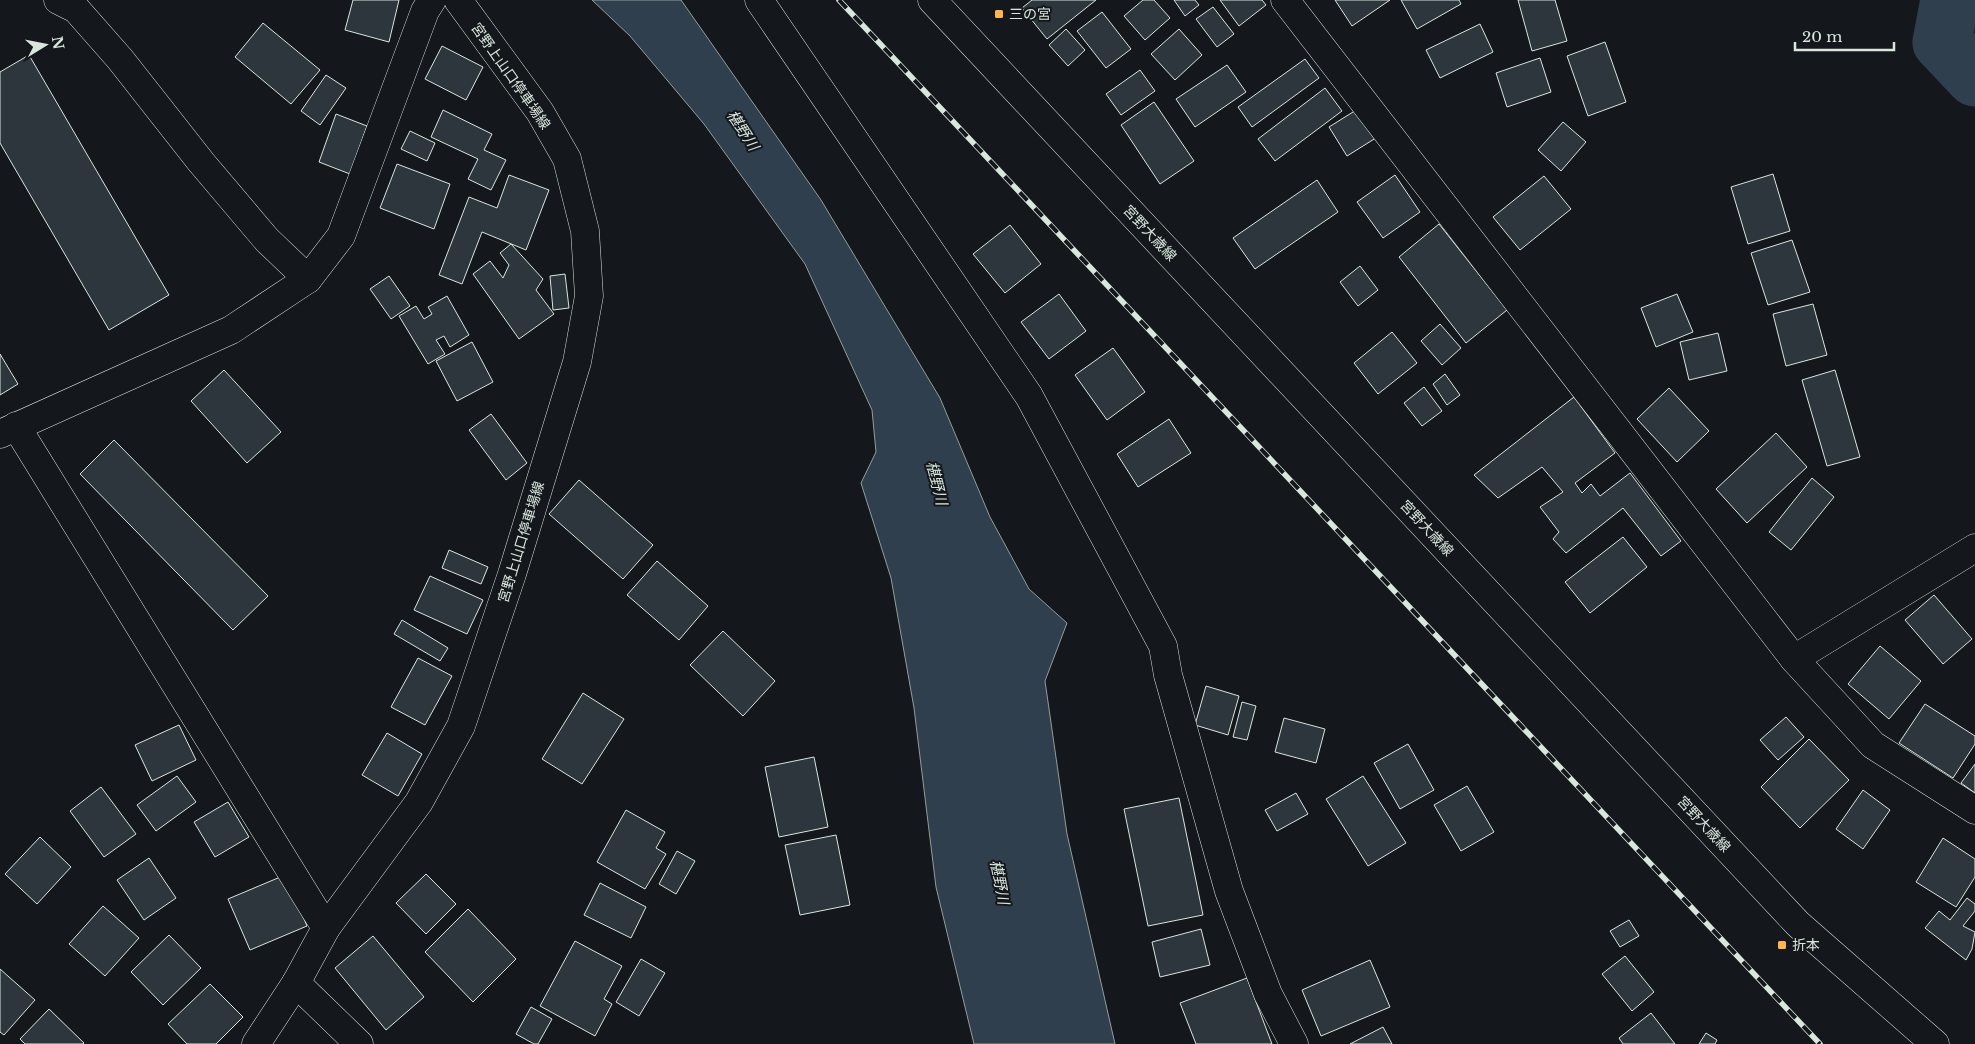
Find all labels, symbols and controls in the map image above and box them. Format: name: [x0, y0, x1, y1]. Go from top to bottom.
place label: 三の宮: [1009, 5, 1051, 23]
marker: 三の宮: [993, 8, 1005, 20]
street label: 宮野上山口停車場線: [467, 19, 555, 133]
north arrow: [20, 20, 70, 70]
scale bar: [1795, 20, 1894, 52]
text: 20 m: [1802, 27, 1842, 46]
text: N: [48, 35, 68, 51]
water label: 椹野川: [723, 106, 764, 156]
street label: 宮野大歳線: [1120, 201, 1180, 265]
water label: 椹野川: [922, 459, 952, 509]
street label: 宮野上山口停車場線: [494, 479, 548, 605]
street label: 宮野大歳線: [1397, 496, 1457, 560]
street label: 宮野大歳線: [1674, 792, 1734, 856]
water label: 椹野川: [986, 858, 1014, 908]
place label: 折本: [1792, 936, 1820, 954]
marker: 折本: [1776, 939, 1788, 951]

